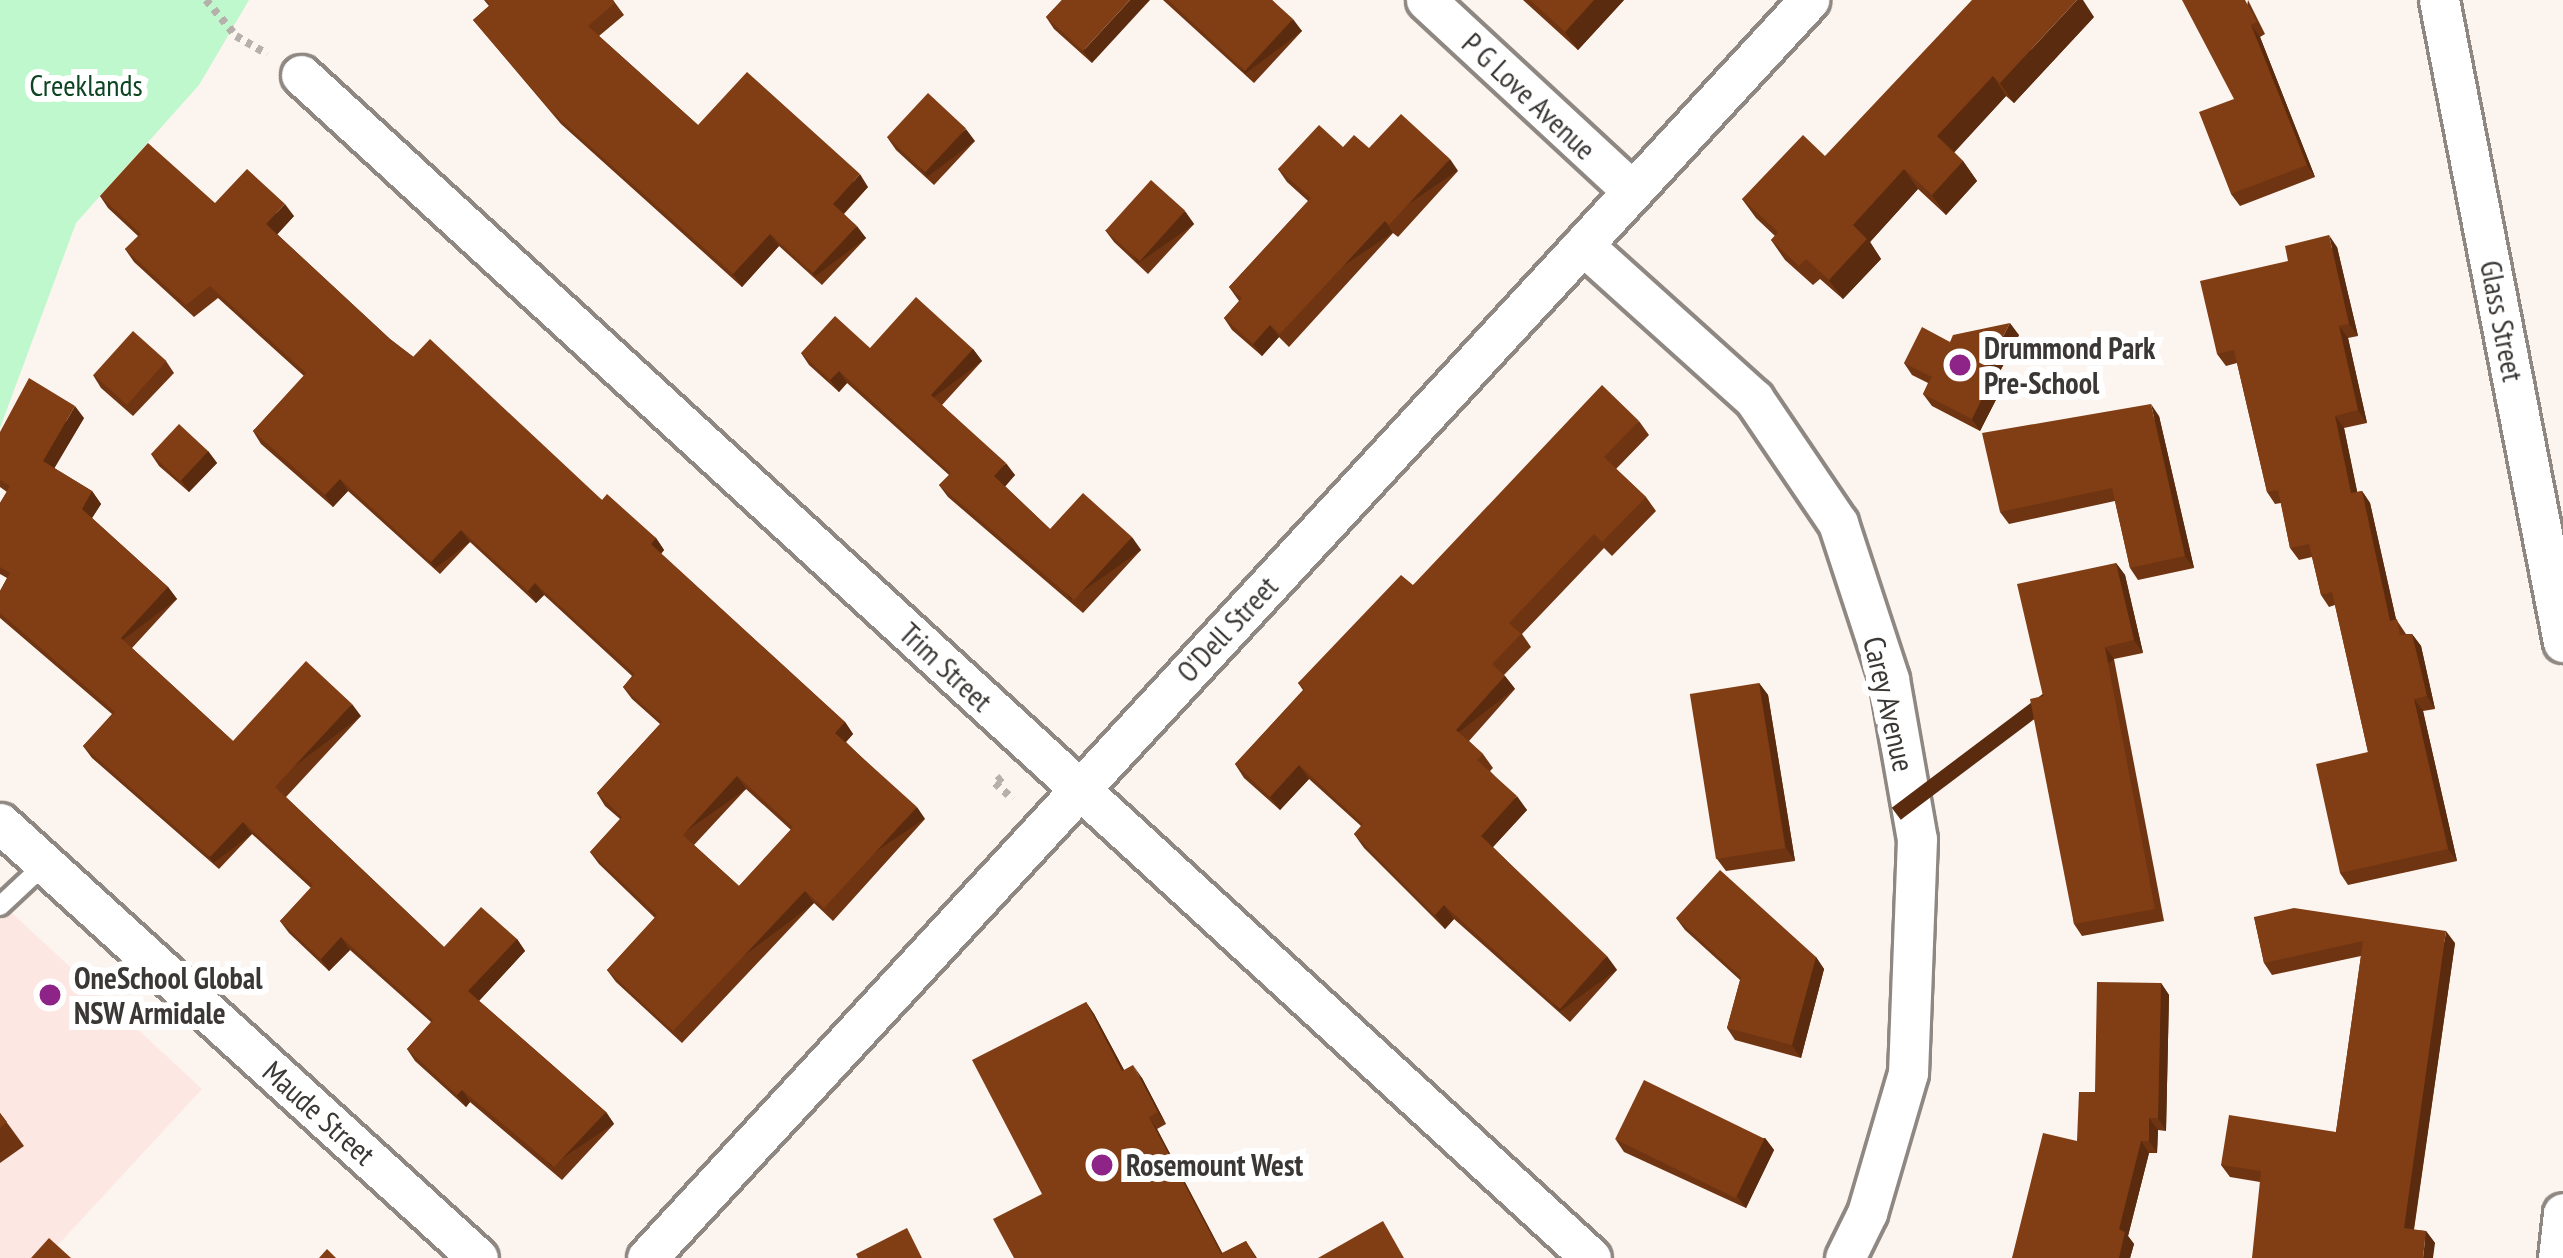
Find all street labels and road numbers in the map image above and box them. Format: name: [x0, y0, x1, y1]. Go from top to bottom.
street label: P G Love Avenue: [1454, 25, 1604, 167]
street label: Glass Street: [2473, 257, 2531, 385]
street label: O'Dell Street: [1169, 569, 1285, 689]
street label: Trim Street: [892, 615, 1000, 719]
street label: Carey Avenue: [1856, 632, 1922, 776]
street label: Maude Street: [256, 1053, 382, 1173]

